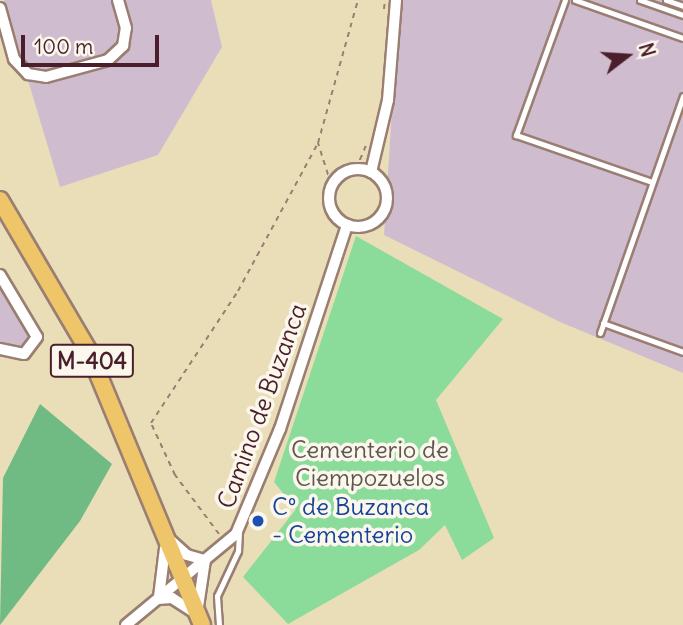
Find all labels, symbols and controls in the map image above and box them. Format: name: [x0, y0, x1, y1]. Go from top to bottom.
scale bar: [24, 21, 163, 65]
north arrow: [592, 21, 662, 91]
text: 100 m: [34, 33, 93, 60]
text: N: [634, 40, 660, 60]
street label: Camino de Buzanca: [212, 300, 312, 512]
road number: M-404: [48, 342, 136, 380]
park label: Cementerio de Ciempozuelos: [291, 436, 449, 492]
place label: Cº de Buzanca - Cementerio: [272, 493, 429, 549]
marker: Cº de Buzanca - Cementerio: [250, 513, 266, 529]

